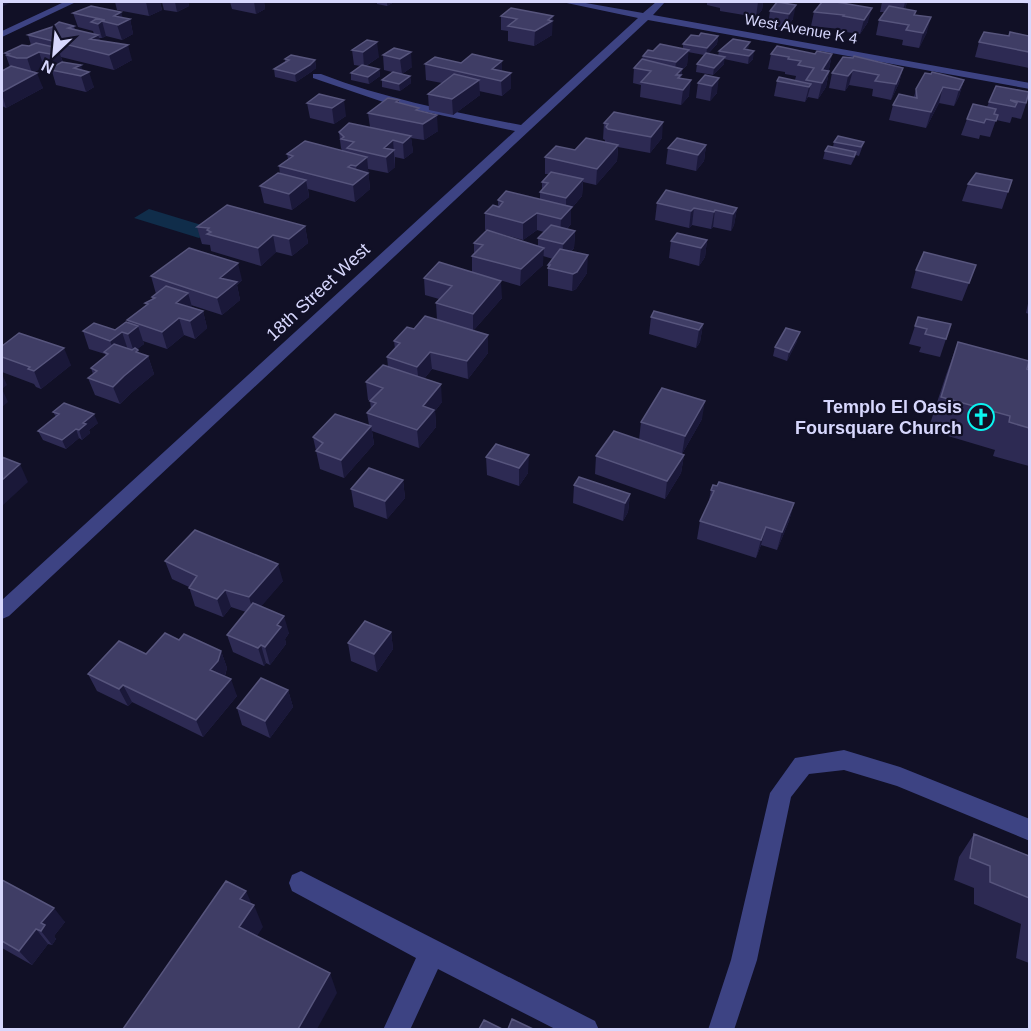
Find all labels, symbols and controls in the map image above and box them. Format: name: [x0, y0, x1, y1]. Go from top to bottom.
street label: West Avenue K 4: [743, 10, 859, 47]
north arrow: [24, 24, 84, 84]
text: N: [39, 57, 57, 77]
street label: 18th Street West: [262, 239, 374, 345]
place label: Templo El Oasis Foursquare Church: [795, 397, 962, 438]
church icon: Templo El Oasis Foursquare Church: [966, 402, 996, 432]

